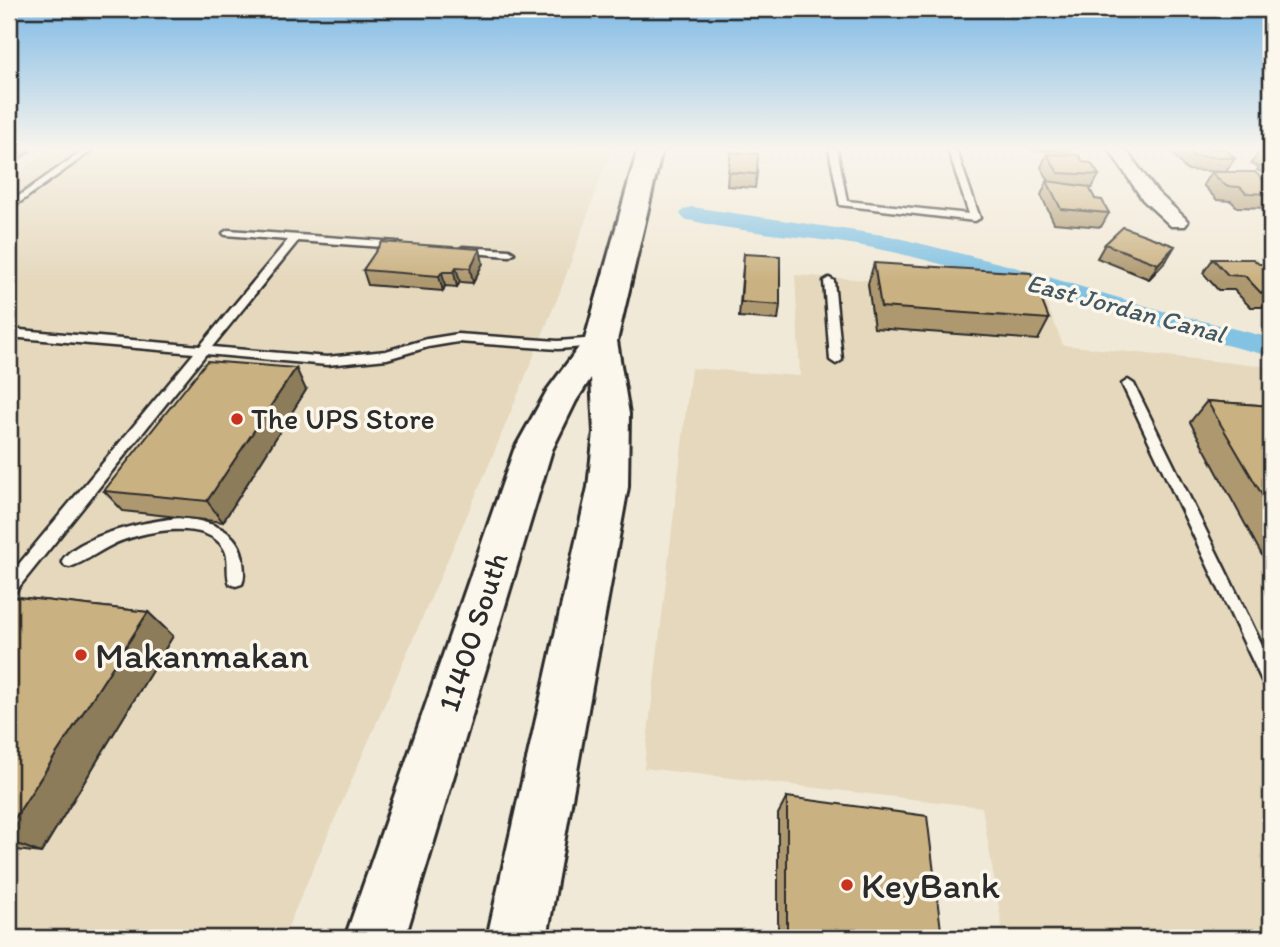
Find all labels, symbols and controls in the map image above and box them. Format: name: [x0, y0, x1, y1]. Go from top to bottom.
water label: East Jordan Canal: [1023, 266, 1230, 350]
place label: The UPS Store: [251, 400, 435, 437]
marker: The UPS Store: [229, 411, 245, 427]
street label: 11400 South: [429, 548, 516, 716]
place label: Makanmakan: [95, 633, 309, 677]
marker: Makanmakan: [73, 647, 89, 663]
place label: KeyBank: [861, 863, 1000, 907]
marker: KeyBank: [839, 877, 855, 893]

